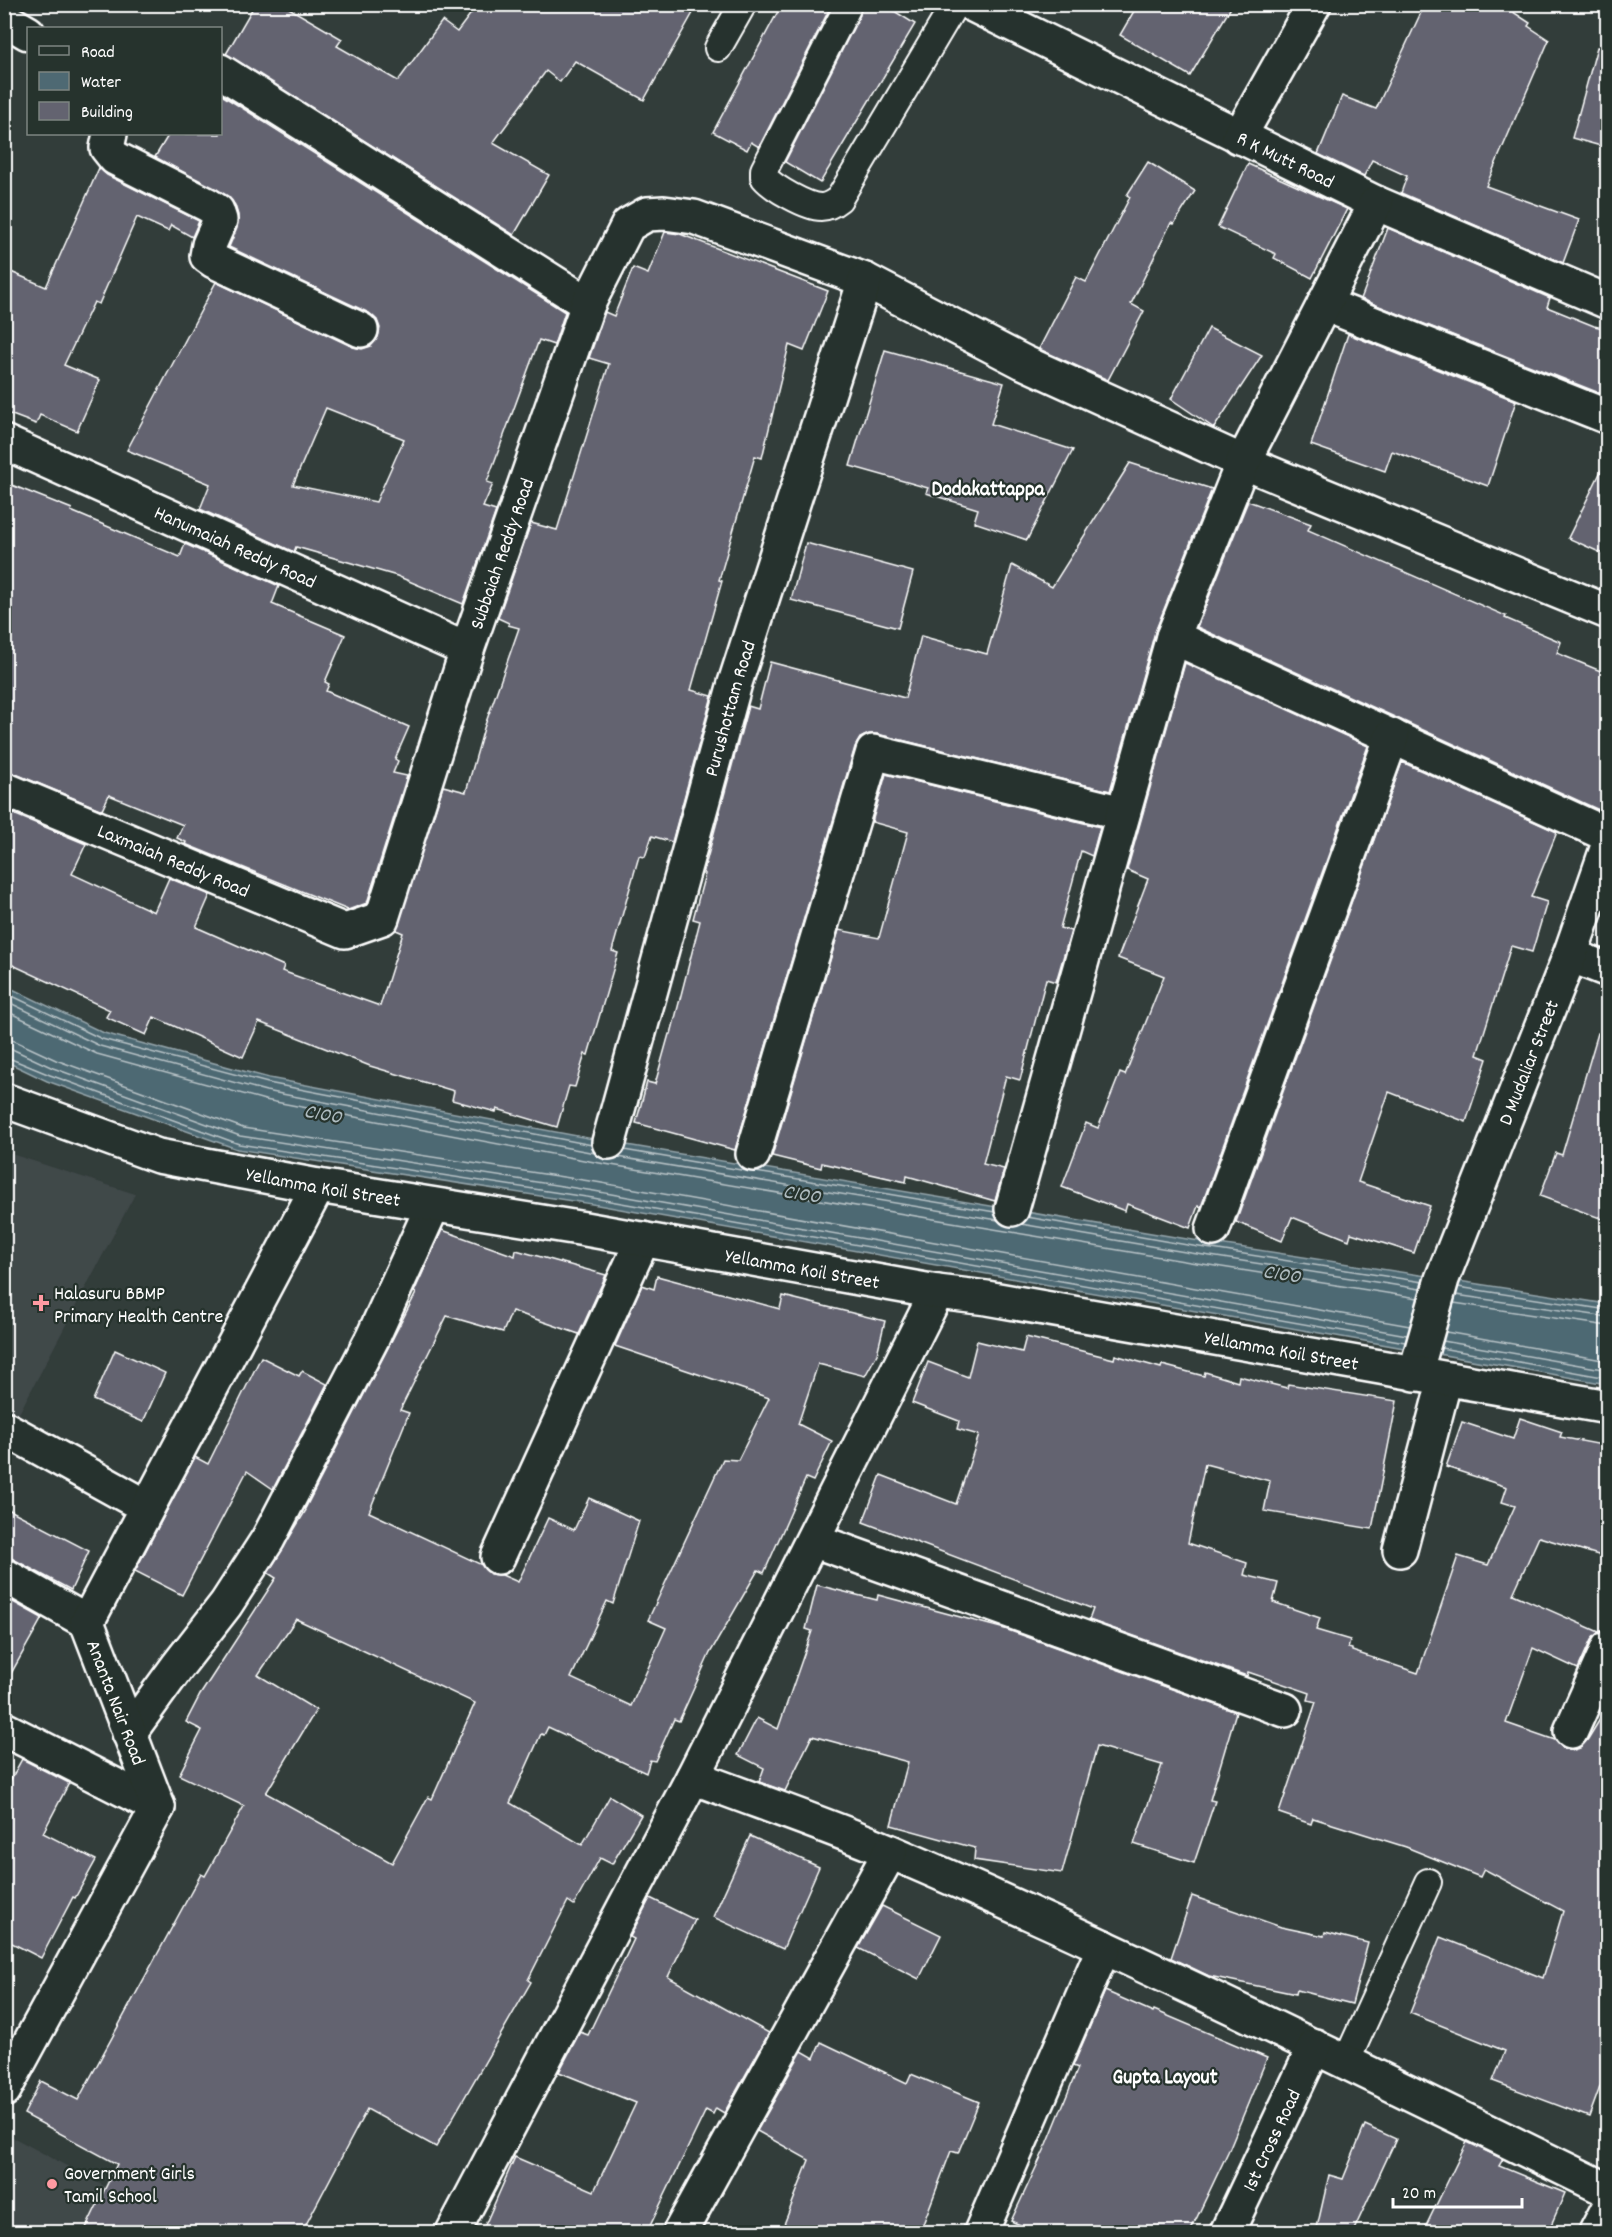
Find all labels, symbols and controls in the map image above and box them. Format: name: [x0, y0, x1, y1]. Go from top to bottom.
legend: [27, 27, 222, 135]
text: Road: [81, 41, 115, 66]
text: Water: [81, 71, 121, 96]
text: Building: [81, 101, 133, 126]
street label: R K Mutt Road: [1231, 126, 1338, 197]
street label: Subbaiah Reddy Road: [464, 475, 543, 634]
district label: Dodakattappa: [932, 476, 1046, 506]
street label: Hanumaiah Reddy Road: [149, 500, 320, 597]
street label: Purushottam Road: [699, 638, 765, 780]
street label: Laxmaiah Reddy Road: [92, 818, 253, 907]
street label: D Mudaliar Street: [1493, 996, 1568, 1130]
water label: C100: [301, 1098, 345, 1134]
street label: Yellamma Koil Street: [243, 1162, 402, 1216]
water label: C100: [780, 1178, 824, 1214]
street label: Yellamma Koil Street: [722, 1243, 881, 1298]
water label: C100: [1260, 1258, 1304, 1294]
place label: Halasuru BBMP Primary Health Centre: [54, 1281, 223, 1332]
marker: Halasuru BBMP Primary Health Centre: [32, 1294, 50, 1312]
street label: Yellamma Koil Street: [1201, 1325, 1360, 1380]
street label: Ananta Nair Road: [77, 1636, 151, 1770]
district label: Gupta Layout: [1113, 2064, 1218, 2094]
street label: 1st Cross Road: [1237, 2085, 1309, 2197]
place label: Government Girls Tamil School: [64, 2161, 195, 2212]
scale bar: [1393, 2171, 1522, 2209]
marker: Government Girls Tamil School: [45, 2177, 59, 2191]
text: 20 m: [1402, 2182, 1436, 2207]

